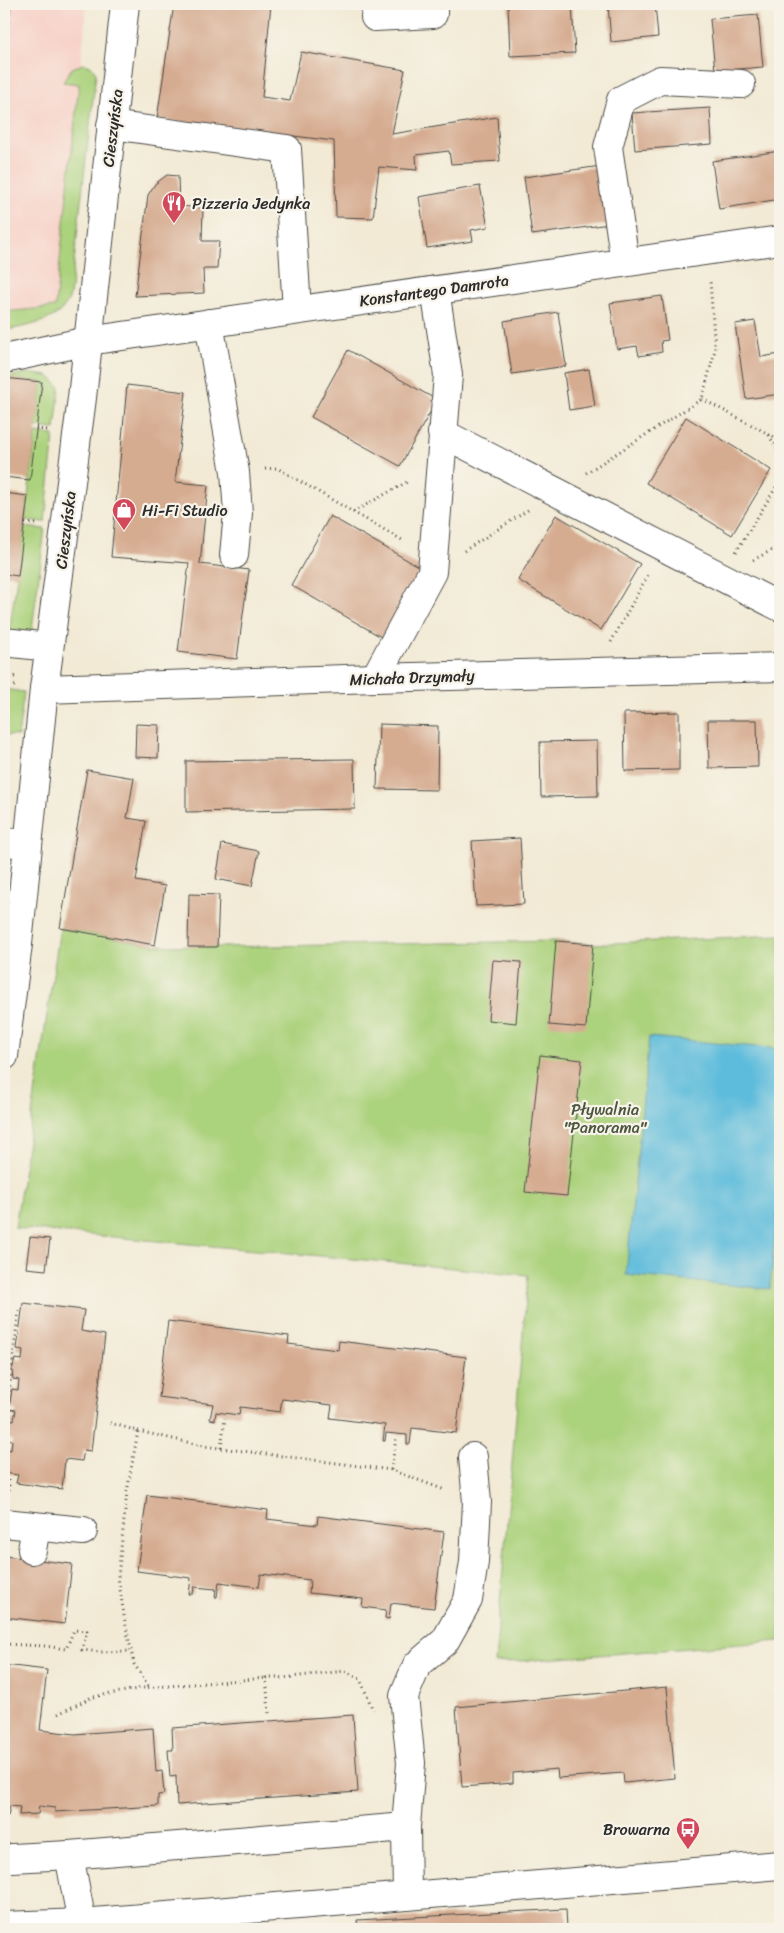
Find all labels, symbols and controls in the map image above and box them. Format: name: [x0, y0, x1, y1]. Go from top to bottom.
street label: Cieszyńska: [93, 87, 132, 169]
place label: Pizzeria Jedynka: [192, 189, 310, 218]
restaurant icon: Pizzeria Jedynka: [161, 190, 187, 224]
street label: Konstantego Damrota: [357, 266, 511, 315]
street label: Cieszyńska: [46, 489, 85, 571]
place label: Hi-Fi Studio: [142, 496, 228, 525]
shop icon: Hi-Fi Studio: [111, 497, 137, 531]
street label: Michała Drzymały: [349, 661, 476, 694]
park label: Pływalnia "Panorama": [564, 1095, 648, 1142]
place label: Browarna: [603, 1815, 670, 1844]
bus stop icon: Browarna: [675, 1816, 701, 1850]

